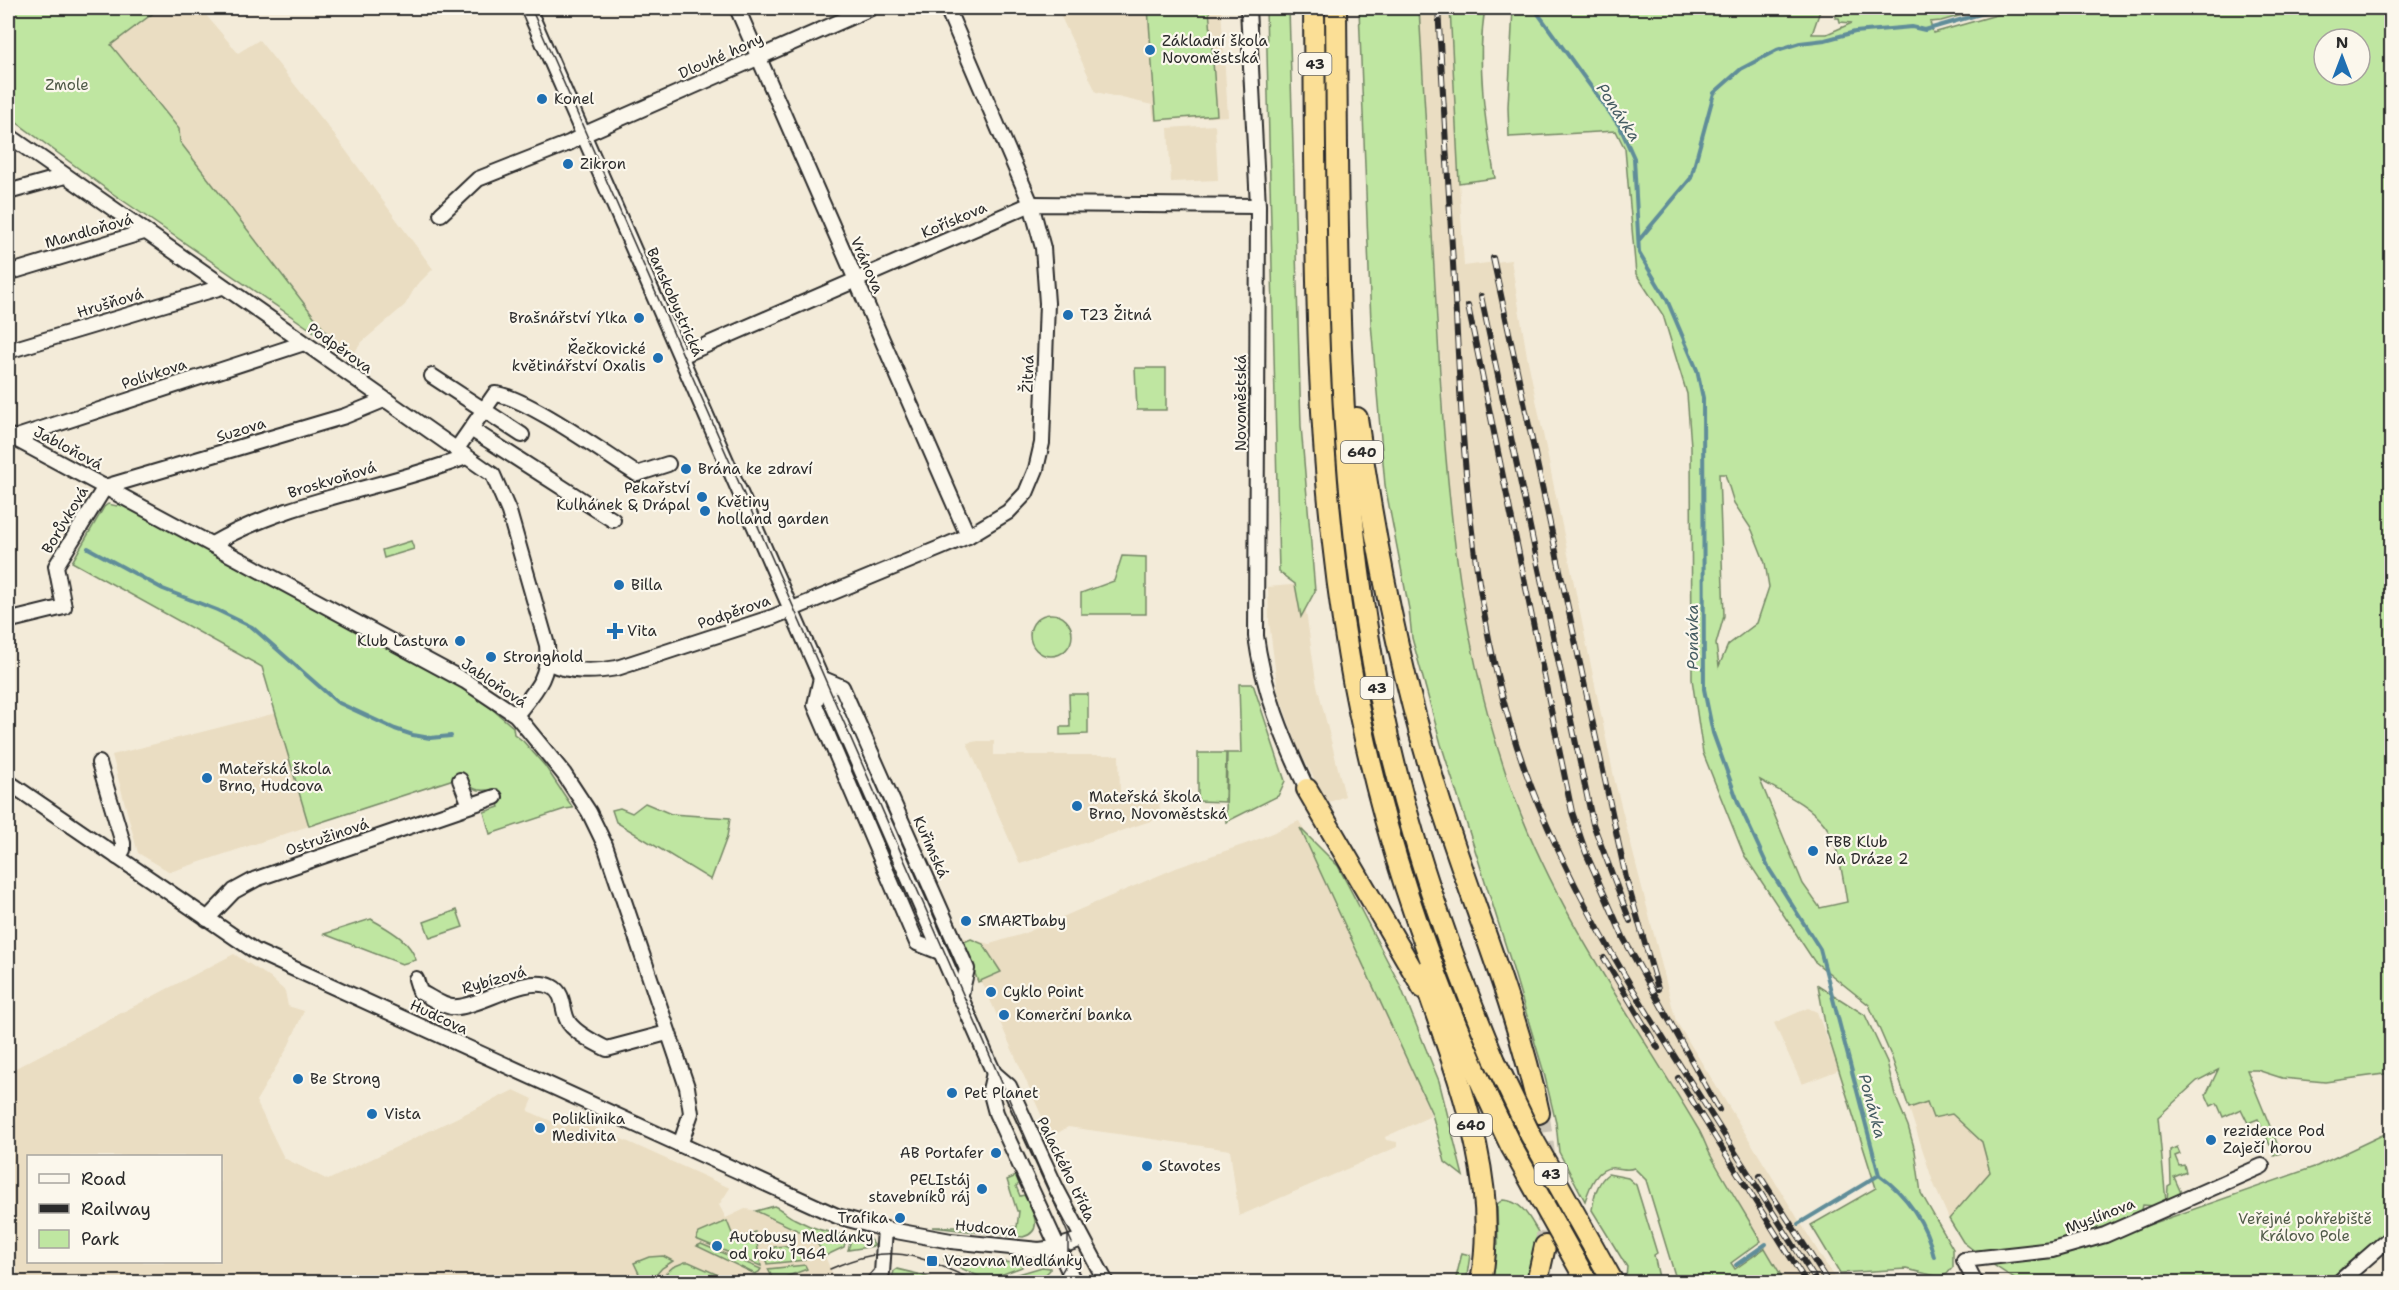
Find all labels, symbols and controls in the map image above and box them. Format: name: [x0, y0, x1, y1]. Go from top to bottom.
north arrow: [2312, 27, 2372, 87]
street label: Dlouhé hony: [675, 28, 767, 84]
place label: Základní škola Novoměstská: [1162, 31, 1269, 68]
text: N: [2336, 32, 2348, 53]
marker: Základní škola Novoměstská: [1143, 43, 1157, 57]
road number: 43: [1298, 53, 1332, 75]
park label: Zmole: [45, 75, 89, 95]
water label: Ponávka: [1592, 79, 1645, 146]
place label: Konel: [554, 89, 595, 109]
marker: Konel: [535, 92, 549, 106]
place label: Zikron: [580, 154, 626, 174]
marker: Zikron: [561, 157, 575, 171]
street label: Kořískova: [918, 197, 991, 243]
street label: Mandloňová: [43, 209, 136, 253]
street label: Vránova: [846, 234, 889, 297]
street label: Banskobystrická: [642, 244, 708, 360]
street label: Hrušňová: [74, 283, 146, 323]
place label: T23 Žitná: [1080, 304, 1152, 325]
place label: Brašnářství Ylka: [509, 308, 628, 328]
marker: T23 Žitná: [1061, 308, 1075, 322]
marker: Brašnářství Ylka: [632, 311, 646, 325]
street label: Podpěrova: [303, 318, 377, 378]
place label: Řečkovické květinářství Oxalis: [512, 338, 646, 376]
marker: Řečkovické květinářství Oxalis: [651, 351, 665, 365]
street label: Polívkova: [119, 354, 190, 394]
street label: Žitná: [1016, 354, 1039, 393]
street label: Novoměstská: [1231, 354, 1251, 451]
street label: Suzova: [214, 413, 269, 447]
street label: Jabloňová: [30, 421, 107, 475]
road number: 640: [1341, 441, 1383, 463]
street label: Broskvoňová: [285, 457, 379, 503]
place label: Brána ke zdraví: [698, 459, 813, 479]
marker: Brána ke zdraví: [679, 462, 693, 476]
place label: Pekařství Kulhánek & Drápal: [556, 478, 691, 515]
street label: Borůvková: [37, 482, 93, 557]
marker: Pekařství Kulhánek & Drápal: [695, 490, 709, 504]
place label: Květiny holland garden: [717, 492, 829, 529]
marker: Květiny holland garden: [698, 504, 712, 518]
place label: Billa: [631, 575, 663, 595]
marker: Billa: [612, 578, 626, 592]
street label: Podpěrova: [695, 590, 774, 634]
water label: Ponávka: [1682, 604, 1703, 670]
place label: Vita: [627, 621, 657, 641]
marker: Vita: [608, 624, 622, 638]
place label: Klub Lastura: [357, 631, 449, 651]
marker: Klub Lastura: [453, 634, 467, 648]
place label: Stronghold: [503, 647, 584, 667]
marker: Stronghold: [484, 650, 498, 664]
street label: Jabloňová: [457, 654, 531, 713]
road number: 43: [1360, 677, 1394, 699]
place label: Mateřská škola Brno, Hudcova: [219, 759, 332, 796]
marker: Mateřská škola Brno, Hudcova: [200, 771, 214, 785]
place label: Mateřská škola Brno, Novoměstská: [1089, 787, 1228, 824]
marker: Mateřská škola Brno, Novoměstská: [1070, 799, 1084, 813]
street label: Ostružinová: [283, 813, 372, 861]
street label: Kuřimská: [909, 813, 954, 882]
place label: FBB Klub Na Dráze 2: [1825, 832, 1909, 869]
marker: FBB Klub Na Dráze 2: [1806, 844, 1820, 858]
place label: SMARTbaby: [978, 911, 1066, 931]
marker: SMARTbaby: [959, 914, 973, 928]
street label: Rybízová: [460, 961, 529, 999]
place label: Cyklo Point: [1003, 982, 1084, 1002]
marker: Cyklo Point: [984, 985, 998, 999]
street label: Hudcova: [407, 995, 472, 1039]
place label: Komerční banka: [1016, 1005, 1132, 1025]
marker: Komerční banka: [997, 1008, 1011, 1022]
place label: Be Strong: [310, 1069, 381, 1089]
marker: Be Strong: [291, 1072, 305, 1086]
water label: Ponávka: [1854, 1072, 1891, 1141]
place label: Pet Planet: [964, 1083, 1039, 1103]
marker: Pet Planet: [945, 1086, 959, 1100]
place label: Vista: [384, 1104, 421, 1124]
marker: Vista: [365, 1107, 379, 1121]
place label: Poliklinika Medivita: [552, 1109, 626, 1146]
street label: Palackého třída: [1032, 1113, 1100, 1225]
road number: 640: [1450, 1114, 1492, 1136]
marker: Poliklinika Medivita: [533, 1121, 547, 1135]
place label: rezidence Pod Zaječí horou: [2223, 1121, 2325, 1158]
marker: rezidence Pod Zaječí horou: [2204, 1133, 2218, 1147]
place label: AB Portafer: [900, 1143, 984, 1163]
marker: AB Portafer: [989, 1146, 1003, 1160]
legend: [27, 1155, 222, 1263]
place label: Stavotes: [1159, 1156, 1221, 1176]
marker: Stavotes: [1140, 1159, 1154, 1173]
road number: 43: [1534, 1163, 1568, 1185]
text: Road: [81, 1167, 126, 1191]
place label: PELIstáj stavebníků ráj: [869, 1170, 970, 1207]
marker: PELIstáj stavebníků ráj: [975, 1182, 989, 1196]
street label: Myslínova: [2062, 1193, 2138, 1239]
text: Railway: [81, 1197, 151, 1221]
place label: Trafika: [837, 1208, 889, 1228]
park label: Veřejné pohřebiště Královo Pole: [2238, 1209, 2372, 1246]
marker: Trafika: [893, 1211, 907, 1225]
street label: Hudcova: [954, 1215, 1019, 1241]
text: Park: [81, 1227, 120, 1251]
place label: Autobusy Medlánky od roku 1964: [729, 1227, 874, 1264]
marker: Autobusy Medlánky od roku 1964: [710, 1239, 724, 1253]
place label: Vozovna Medlánky: [944, 1251, 1083, 1271]
marker: Vozovna Medlánky: [925, 1254, 939, 1268]

